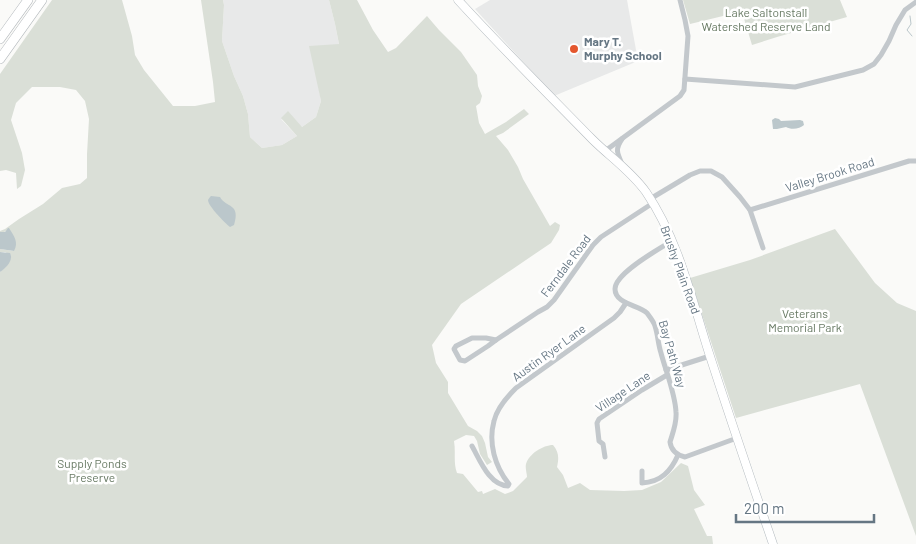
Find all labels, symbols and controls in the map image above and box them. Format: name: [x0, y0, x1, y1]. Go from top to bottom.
park label: Lake Saltonstall Watershed Reserve Land: [701, 5, 831, 33]
place label: Mary T. Murphy School: [584, 34, 662, 62]
marker: Mary T. Murphy School: [568, 43, 580, 55]
street label: Valley Brook Road: [784, 154, 876, 194]
street label: Brushy Plain Road: [658, 224, 703, 316]
street label: Ferndale Road: [537, 232, 593, 299]
park label: Veterans Memorial Park: [768, 306, 842, 334]
street label: Bay Path Way: [657, 318, 689, 389]
street label: Austin Ryer Lane: [509, 321, 588, 384]
street label: Village Lane: [593, 368, 652, 415]
park label: Supply Ponds Preserve: [57, 456, 127, 484]
scale bar: [736, 492, 874, 524]
text: 200 m: [744, 499, 784, 517]

